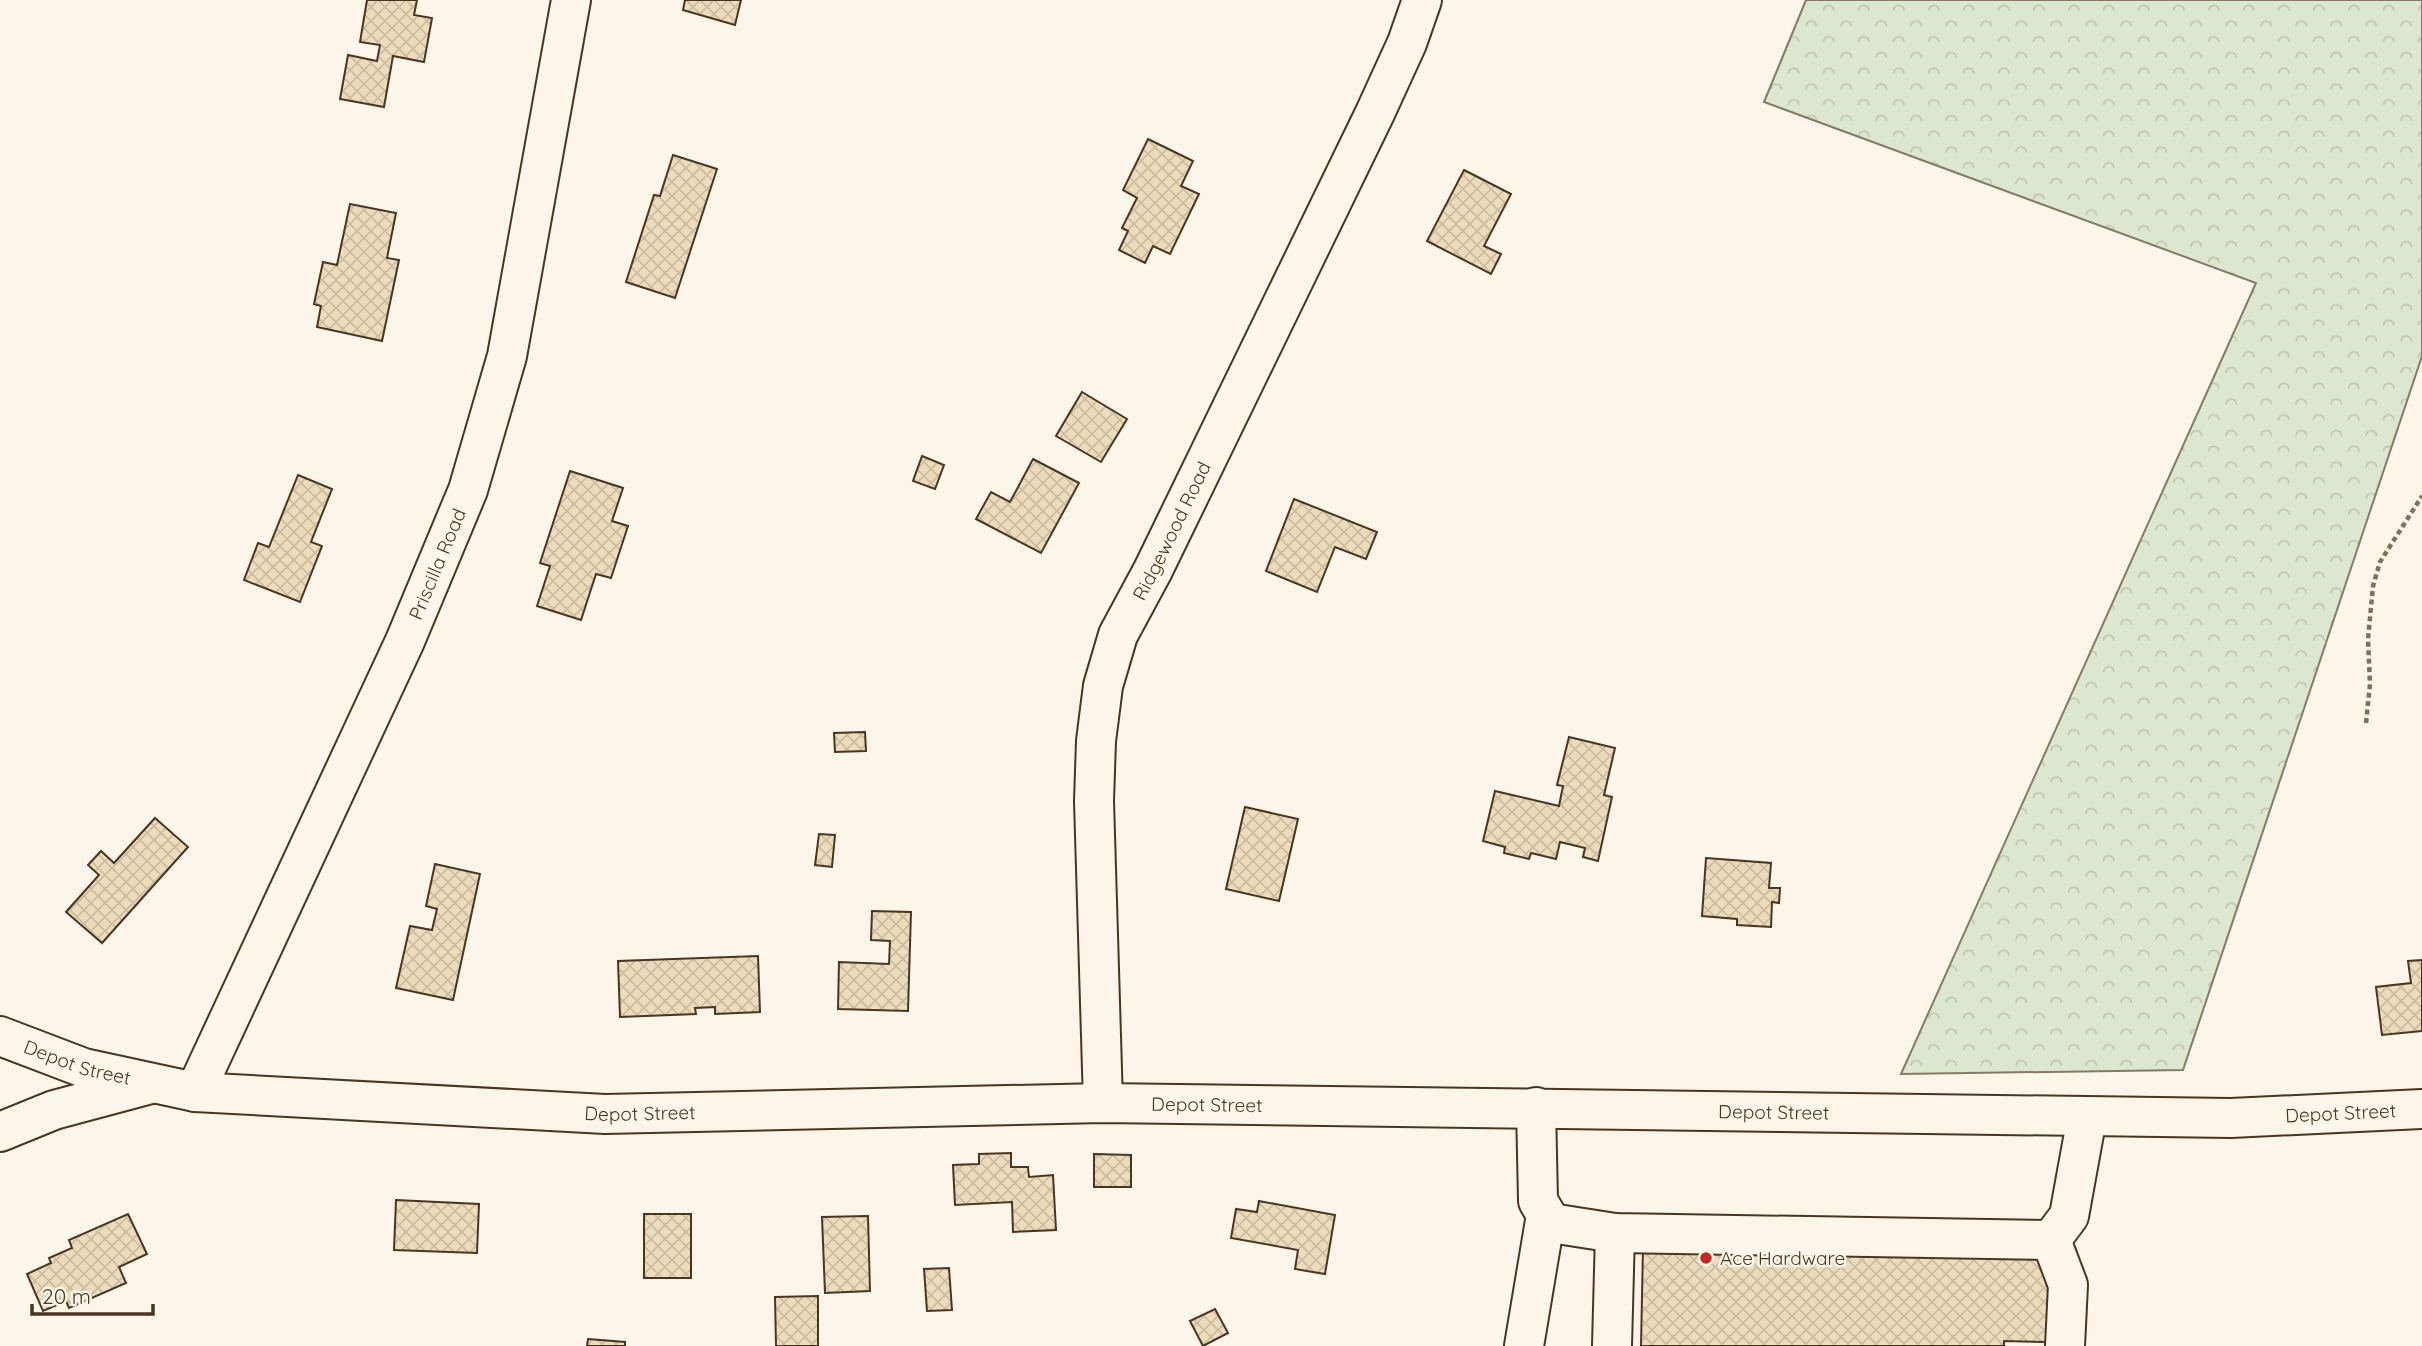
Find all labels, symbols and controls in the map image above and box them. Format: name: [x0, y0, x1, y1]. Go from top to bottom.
street label: Ridgewood Road: [1127, 457, 1216, 604]
street label: Priscilla Road: [403, 505, 471, 623]
street label: Depot Street: [20, 1034, 133, 1090]
street label: Depot Street: [1151, 1092, 1263, 1117]
street label: Depot Street: [2285, 1098, 2397, 1127]
street label: Depot Street: [1718, 1099, 1830, 1125]
street label: Depot Street: [584, 1100, 696, 1126]
place label: Ace Hardware: [1720, 1246, 1845, 1270]
marker: Ace Hardware: [1698, 1250, 1714, 1266]
scale bar: [32, 1272, 152, 1316]
text: 20 m: [42, 1283, 91, 1309]

